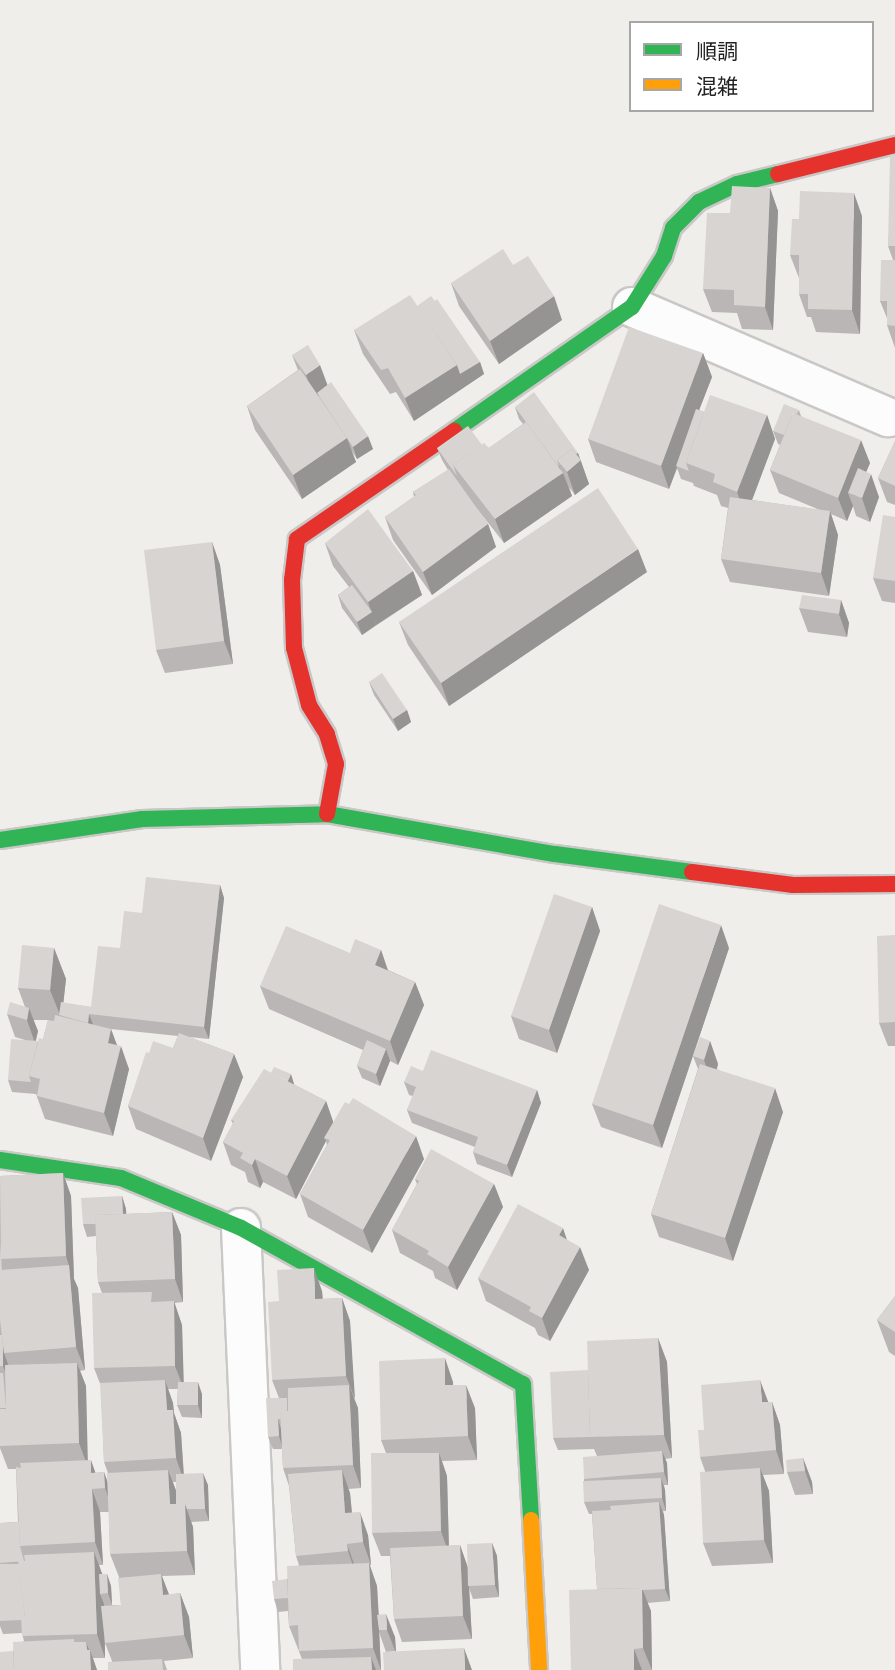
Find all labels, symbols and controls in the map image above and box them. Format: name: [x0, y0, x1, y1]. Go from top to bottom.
legend: [629, 21, 874, 112]
text: 順調: [696, 40, 738, 63]
text: 混雑: [696, 75, 738, 98]

